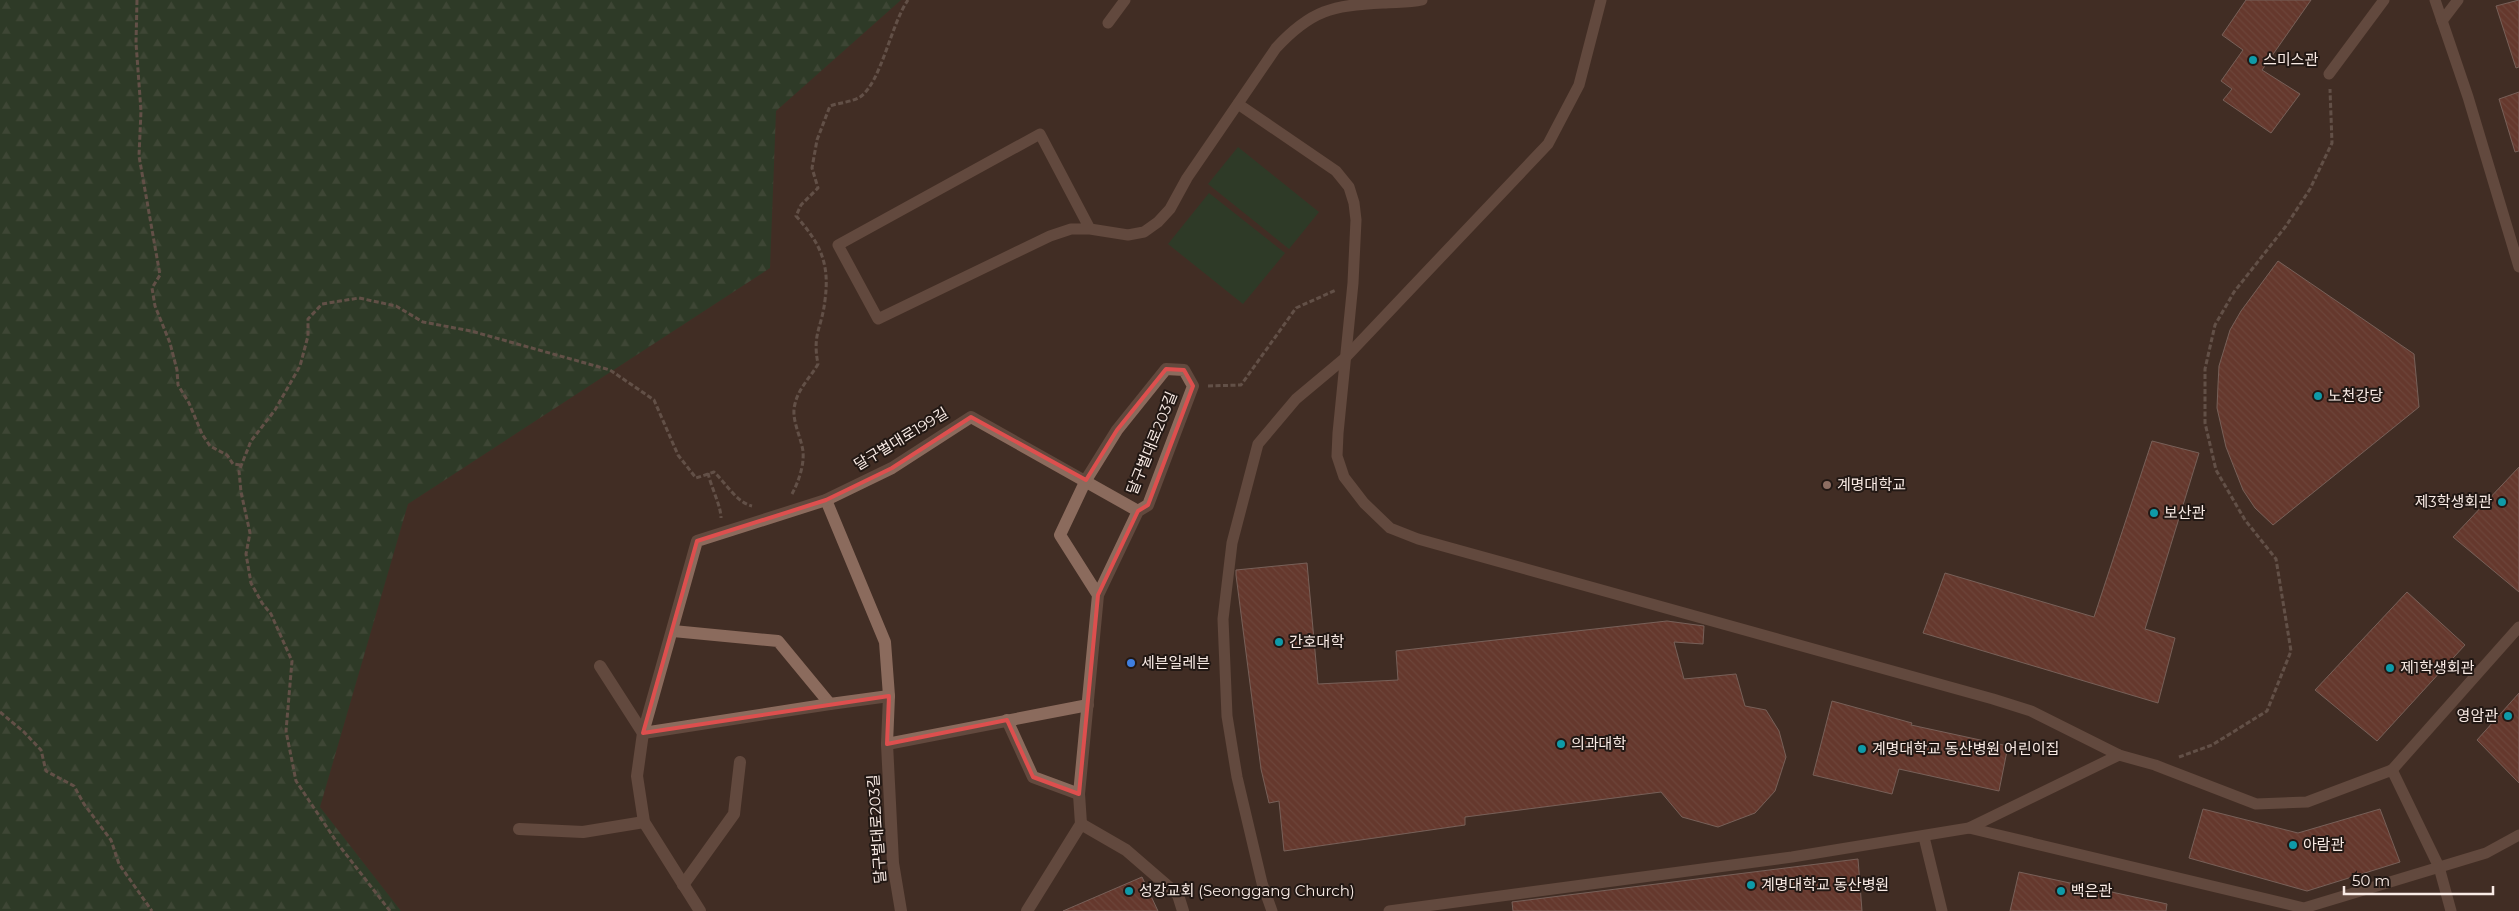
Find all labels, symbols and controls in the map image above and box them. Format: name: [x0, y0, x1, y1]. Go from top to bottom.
place label: 스미스관: [2263, 50, 2318, 69]
marker: 스미스관: [2247, 54, 2259, 66]
place label: 노천강당: [2328, 386, 2383, 405]
street label: 달구벌대로203길: [1122, 388, 1181, 497]
marker: 노천강당: [2312, 390, 2324, 402]
street label: 달구벌대로199길: [850, 403, 951, 474]
place label: 계명대학교: [1837, 475, 1906, 494]
marker: 계명대학교: [1821, 479, 1833, 491]
place label: 제3학생회관: [2415, 492, 2492, 511]
marker: 제3학생회관: [2496, 496, 2508, 508]
place label: 보산관: [2164, 503, 2206, 522]
marker: 보산관: [2148, 507, 2160, 519]
place label: 간호대학: [1289, 632, 1344, 651]
marker: 간호대학: [1273, 636, 1285, 648]
place label: 세븐일레븐: [1141, 653, 1210, 672]
marker: 세븐일레븐: [1125, 657, 1137, 669]
place label: 제1학생회관: [2400, 658, 2475, 677]
marker: 제1학생회관: [2384, 662, 2396, 674]
place label: 영암관: [2457, 706, 2498, 725]
marker: 영암관: [2502, 710, 2514, 722]
place label: 의과대학: [1571, 734, 1626, 753]
marker: 의과대학: [1555, 738, 1567, 750]
place label: 계명대학교 동산병원 어린이집: [1872, 739, 2059, 758]
marker: 계명대학교 동산병원 어린이집: [1856, 743, 1868, 755]
street label: 달구벌대로203길: [863, 774, 890, 884]
place label: 아람관: [2303, 835, 2345, 854]
marker: 아람관: [2287, 839, 2299, 851]
scale bar: [2344, 864, 2493, 896]
text: 50 m: [2352, 871, 2390, 890]
place label: 계명대학교 동산병원: [1761, 875, 1889, 894]
marker: 계명대학교 동산병원: [1745, 879, 1757, 891]
place label: 성강교회 (Seonggang Church): [1139, 881, 1355, 900]
place label: 백은관: [2071, 881, 2113, 900]
marker: 성강교회 (Seonggang Church): [1123, 885, 1135, 897]
marker: 백은관: [2055, 885, 2067, 897]

